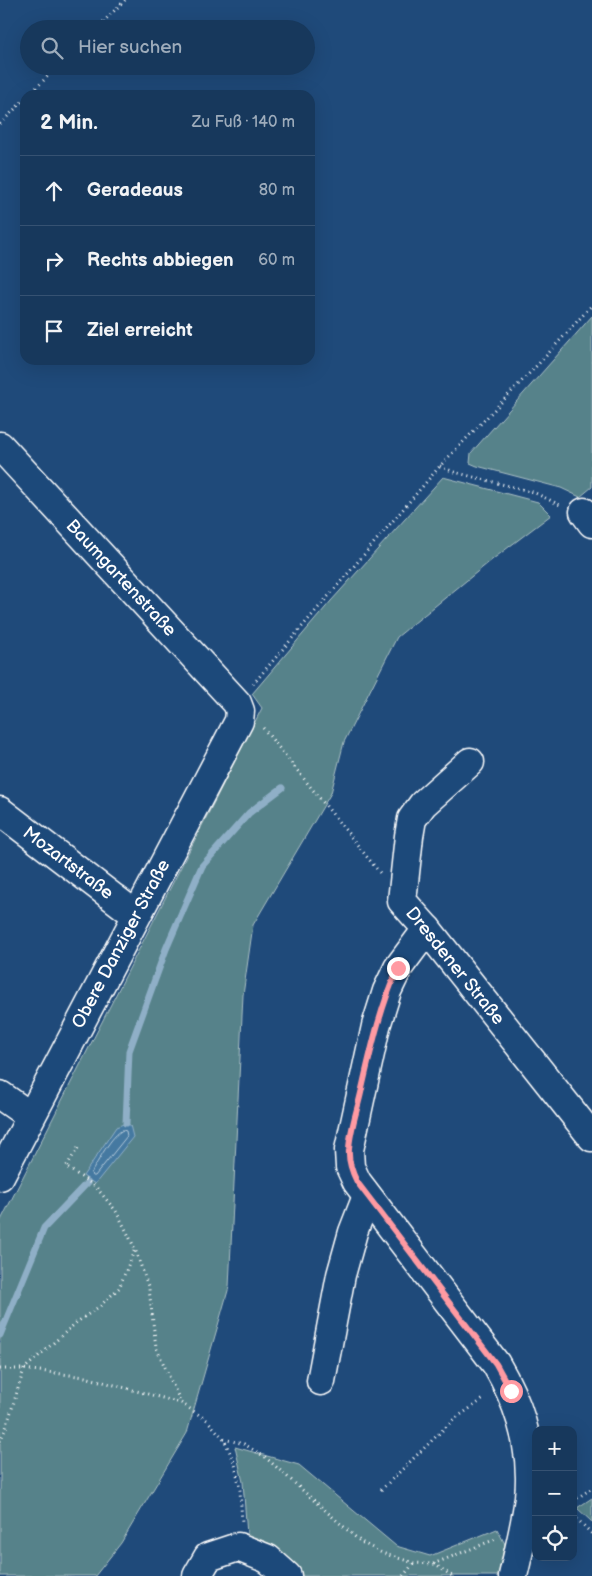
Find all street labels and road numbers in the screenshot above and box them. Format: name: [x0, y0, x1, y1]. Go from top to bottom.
street label: Baumgartenstraße: [61, 515, 181, 641]
street label: Mozartstraße: [19, 822, 118, 904]
street label: Obere Danziger Straße: [68, 856, 174, 1032]
street label: Dresdener Straße: [401, 903, 509, 1029]

